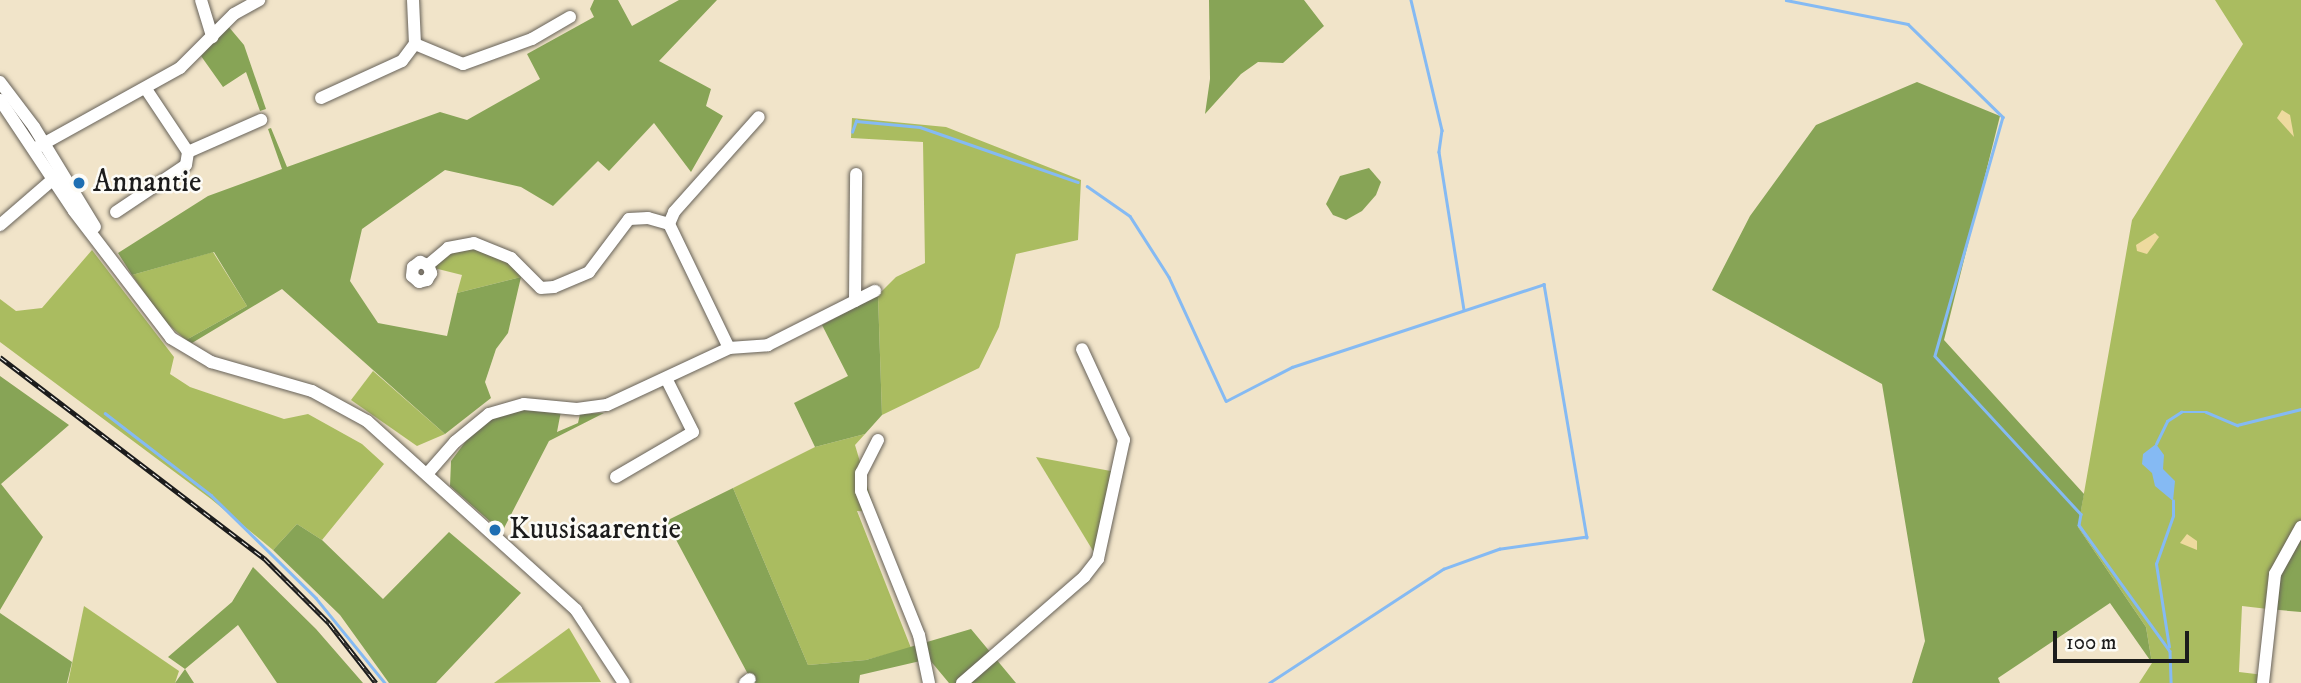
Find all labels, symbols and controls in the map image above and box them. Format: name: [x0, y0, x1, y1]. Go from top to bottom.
place label: Annantie: [93, 165, 201, 201]
marker: Annantie: [71, 175, 87, 191]
place label: Kuusisaarentie: [509, 512, 681, 548]
marker: Kuusisaarentie: [487, 522, 503, 538]
scale bar: [2056, 616, 2192, 660]
text: 100 m: [2066, 630, 2117, 656]

